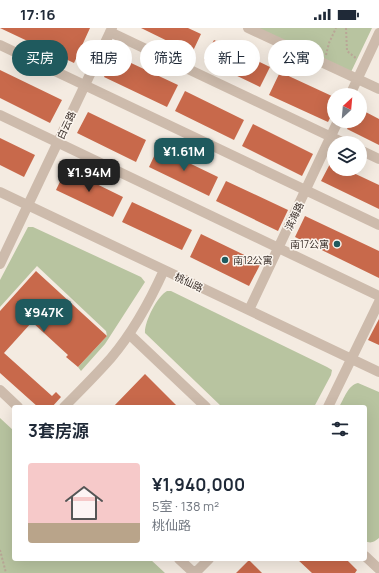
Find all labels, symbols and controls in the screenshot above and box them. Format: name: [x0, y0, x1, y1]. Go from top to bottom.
text: 17:16: [20, 4, 56, 25]
chip: 买房: [12, 40, 68, 76]
chip: 租房: [76, 40, 132, 76]
chip: 筛选: [140, 40, 196, 76]
chip: 新上: [204, 40, 260, 76]
chip: 公寓: [268, 40, 324, 76]
north arrow: [327, 88, 367, 128]
map controls: [327, 88, 367, 176]
street label: 白云路: [53, 108, 79, 142]
button: layers: [327, 136, 367, 176]
pin: ¥1.61M: [151, 138, 217, 172]
text: ¥1.61M: [163, 142, 205, 160]
pin: ¥1.94M: [56, 159, 122, 193]
text: ¥1.94M: [67, 163, 111, 181]
street label: 滨海路: [281, 199, 307, 233]
place label: 南17公寓: [290, 237, 329, 251]
marker: 南17公寓: [332, 239, 342, 249]
place label: 南12公寓: [233, 253, 273, 267]
marker: 南12公寓: [220, 255, 230, 265]
street label: 桃仙路: [172, 269, 206, 295]
pin: ¥947K: [16, 299, 72, 333]
text: ¥947K: [24, 303, 64, 321]
icon: filters: [329, 418, 351, 440]
text: 3套房源: [28, 419, 89, 442]
text: ¥1,940,000: [152, 473, 245, 496]
icon: home: [60, 479, 108, 527]
text: 5室 · 138 m²: [152, 497, 219, 515]
text: 桃仙路: [152, 516, 191, 534]

